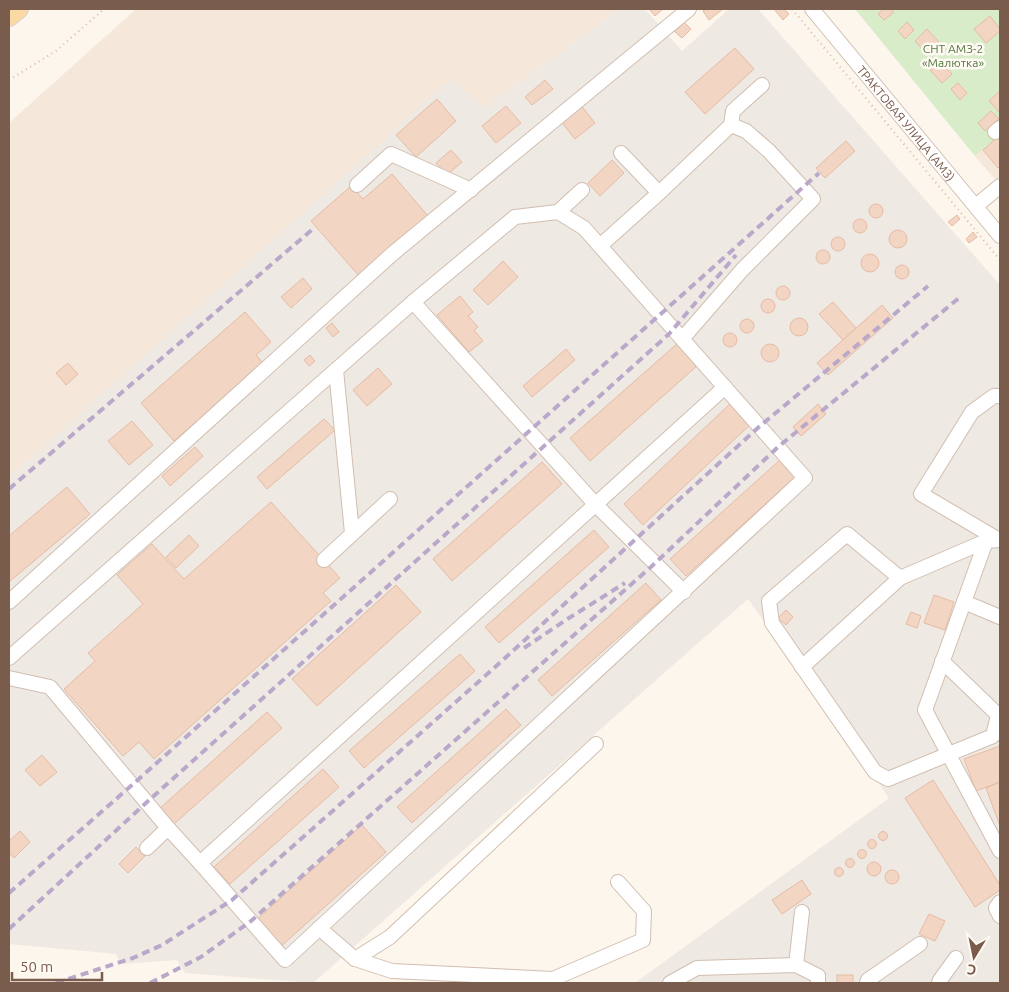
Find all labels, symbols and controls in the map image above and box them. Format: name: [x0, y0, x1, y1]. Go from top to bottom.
park label: СНТ АМЗ-2 «Малютка»: [922, 42, 984, 69]
street label: ТРАКТОВАЯ УЛИЦА (АМЗ): [855, 63, 958, 184]
north arrow: [949, 932, 999, 982]
scale bar: [12, 950, 102, 982]
text: 50 m: [20, 958, 53, 975]
text: С: [966, 961, 978, 978]

